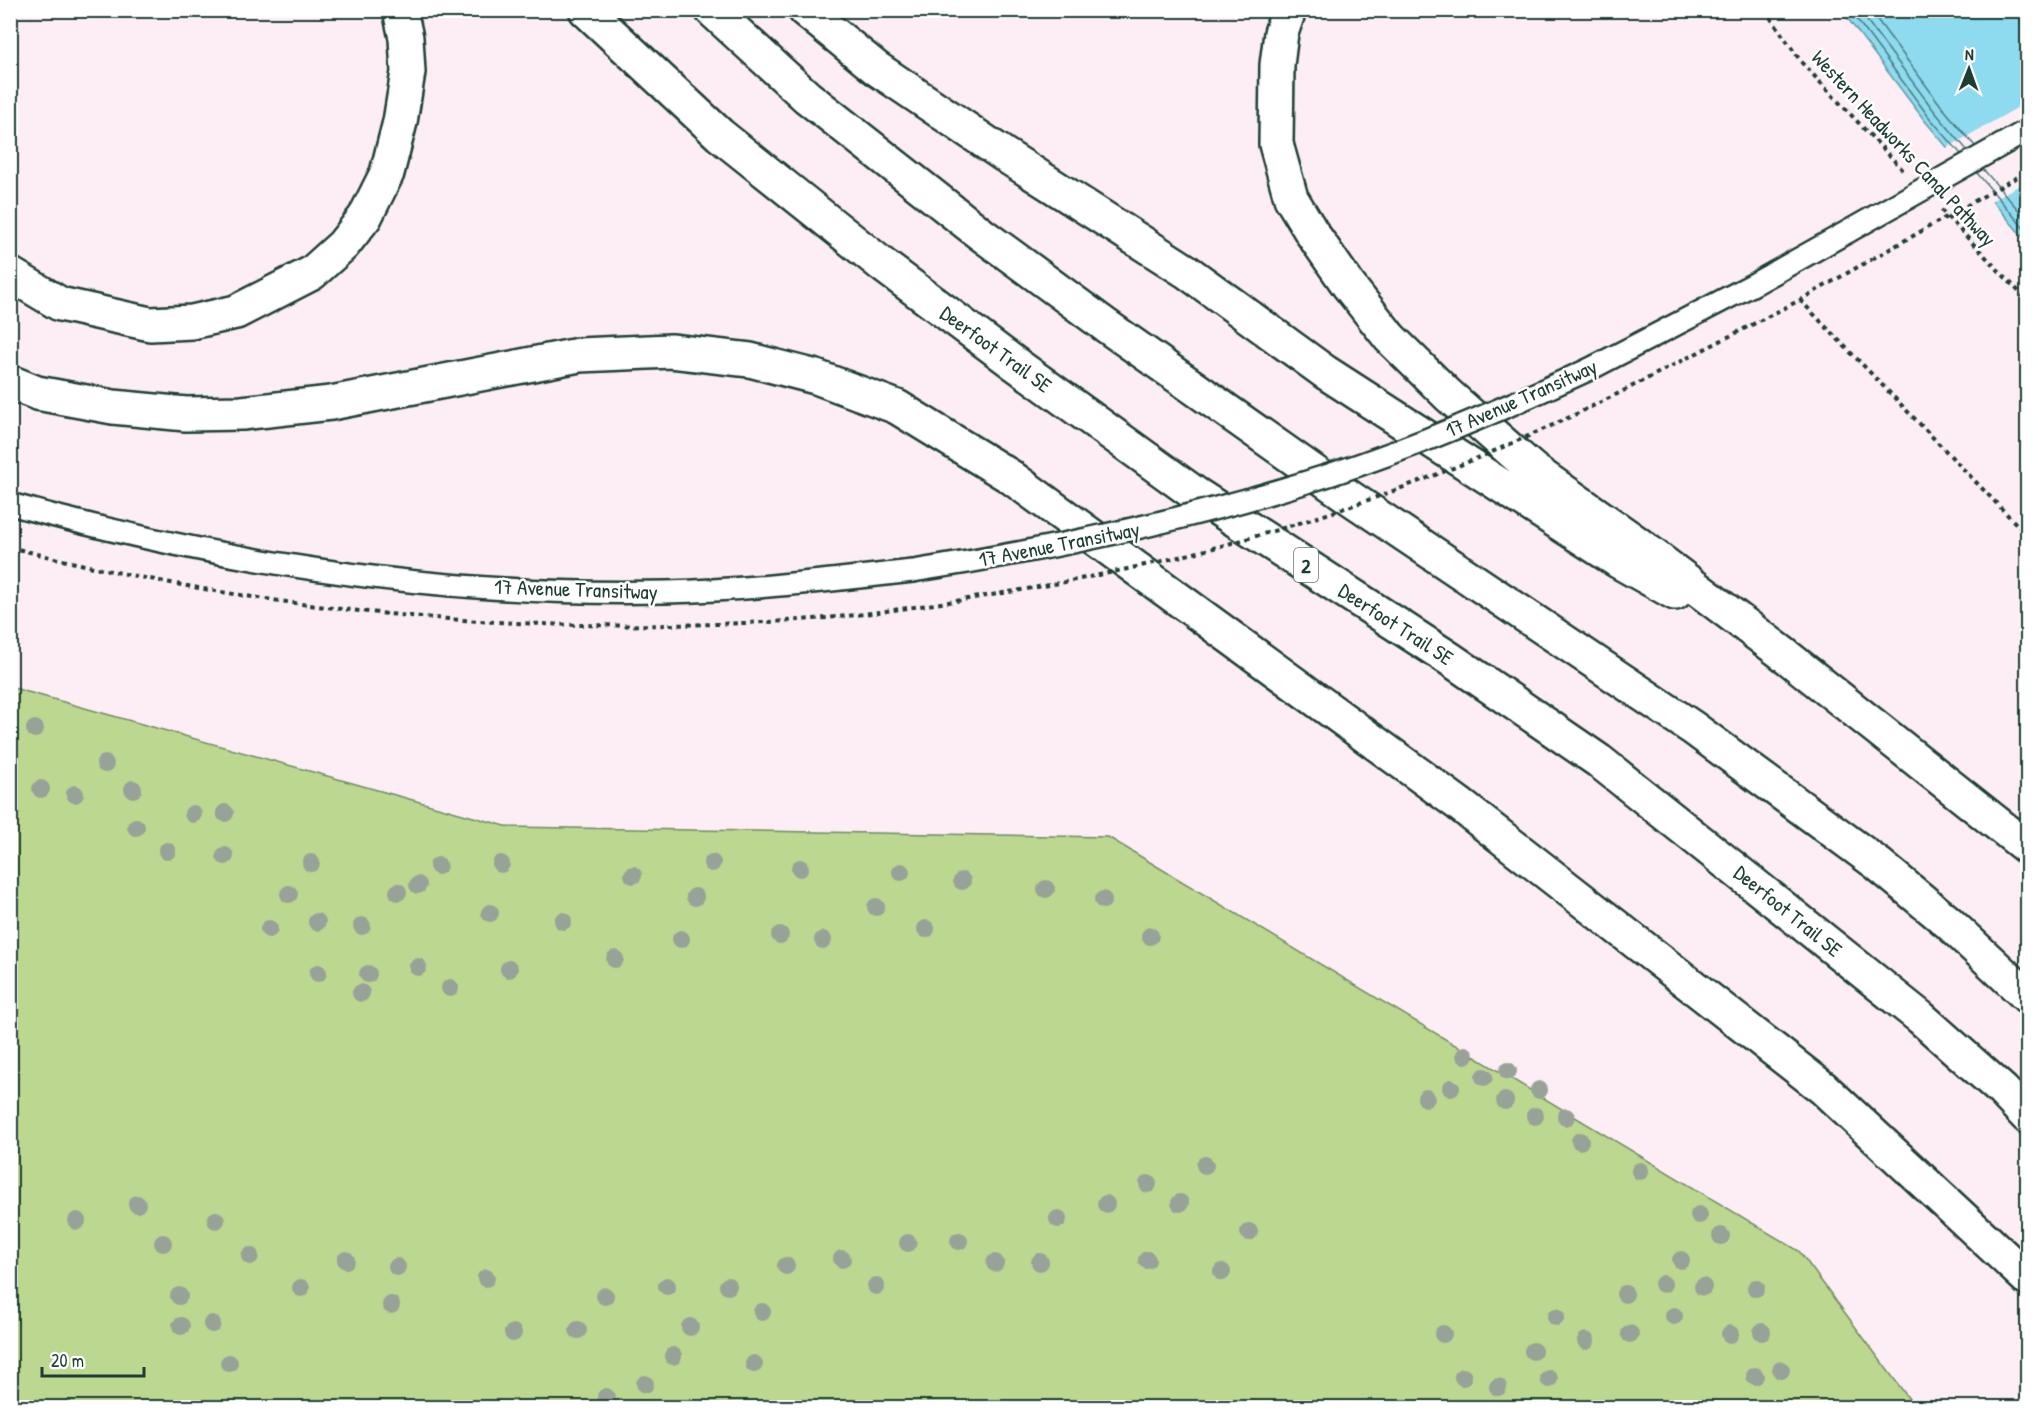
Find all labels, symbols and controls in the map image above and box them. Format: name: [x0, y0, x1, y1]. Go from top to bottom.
north arrow: [1939, 39, 1999, 99]
street label: Western Headworks Canal Pathway: [1805, 43, 2003, 253]
text: N: [1965, 43, 1974, 65]
street label: Deerfoot Trail SE: [934, 299, 1058, 399]
street label: 17 Avenue Transitway: [1440, 351, 1602, 444]
street label: 17 Avenue Transitway: [976, 514, 1142, 574]
road number: 2: [1294, 548, 1318, 582]
street label: 17 Avenue Transitway: [494, 572, 658, 606]
street label: Deerfoot Trail SE: [1333, 576, 1459, 672]
street label: Deerfoot Trail SE: [1728, 858, 1848, 964]
scale bar: [42, 1340, 144, 1378]
text: 20 m: [51, 1348, 84, 1373]

